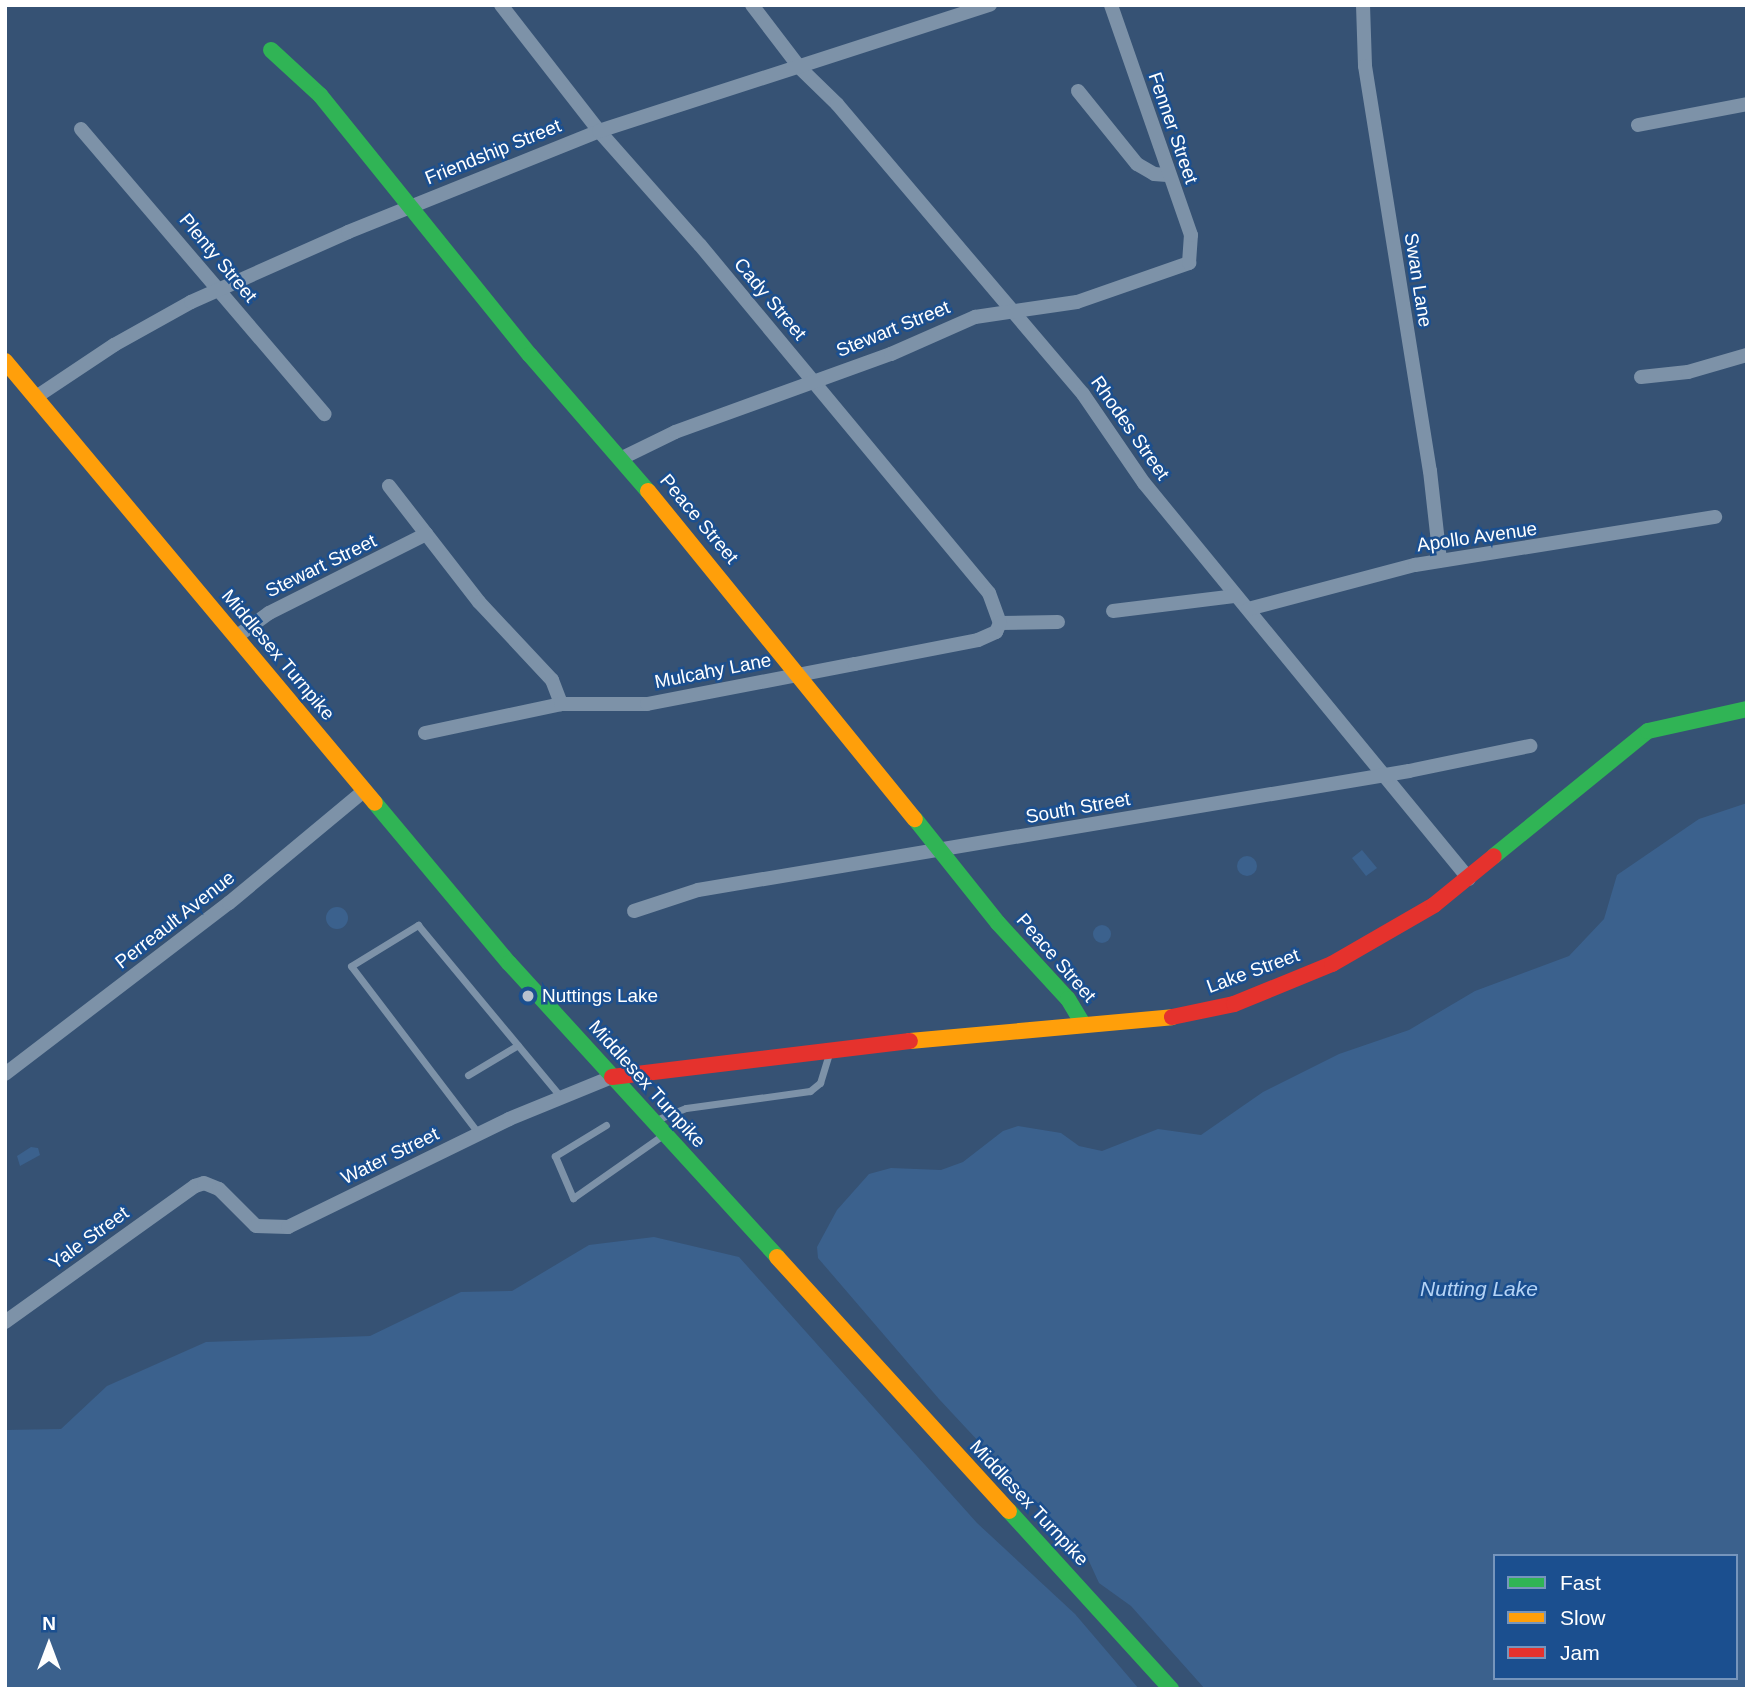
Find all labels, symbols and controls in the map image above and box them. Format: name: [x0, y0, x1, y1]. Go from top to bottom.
street label: Fenner Street: [1143, 69, 1203, 187]
street label: Friendship Street: [422, 114, 564, 190]
street label: Plenty Street: [174, 209, 262, 307]
street label: Swan Lane: [1399, 231, 1437, 329]
street label: Cady Street: [729, 253, 811, 345]
street label: Stewart Street: [833, 296, 953, 362]
street label: Rhodes Street: [1086, 372, 1174, 484]
street label: Peace Street: [655, 470, 743, 568]
street label: Apollo Avenue: [1415, 517, 1539, 557]
street label: Stewart Street: [262, 529, 380, 603]
street label: Middlesex Turnpike: [217, 585, 339, 725]
street label: Mulcahy Lane: [653, 649, 773, 693]
street label: South Street: [1024, 788, 1132, 828]
street label: Perreault Avenue: [110, 866, 240, 974]
street label: Peace Street: [1011, 909, 1101, 1007]
street label: Lake Street: [1203, 944, 1303, 998]
place label: Nuttings Lake: [542, 985, 658, 1007]
marker: Nuttings Lake: [520, 988, 536, 1004]
street label: Middlesex Turnpike: [584, 1015, 710, 1153]
street label: Water Street: [337, 1123, 443, 1189]
street label: Yale Street: [45, 1202, 133, 1274]
water label: Nutting Lake: [1420, 1276, 1538, 1302]
street label: Middlesex Turnpike: [965, 1435, 1093, 1571]
legend: [1493, 1554, 1738, 1680]
text: Fast: [1560, 1571, 1601, 1594]
text: Slow: [1560, 1606, 1606, 1629]
north arrow: [14, 1610, 84, 1680]
text: N: [42, 1613, 56, 1634]
text: Jam: [1560, 1641, 1600, 1664]

